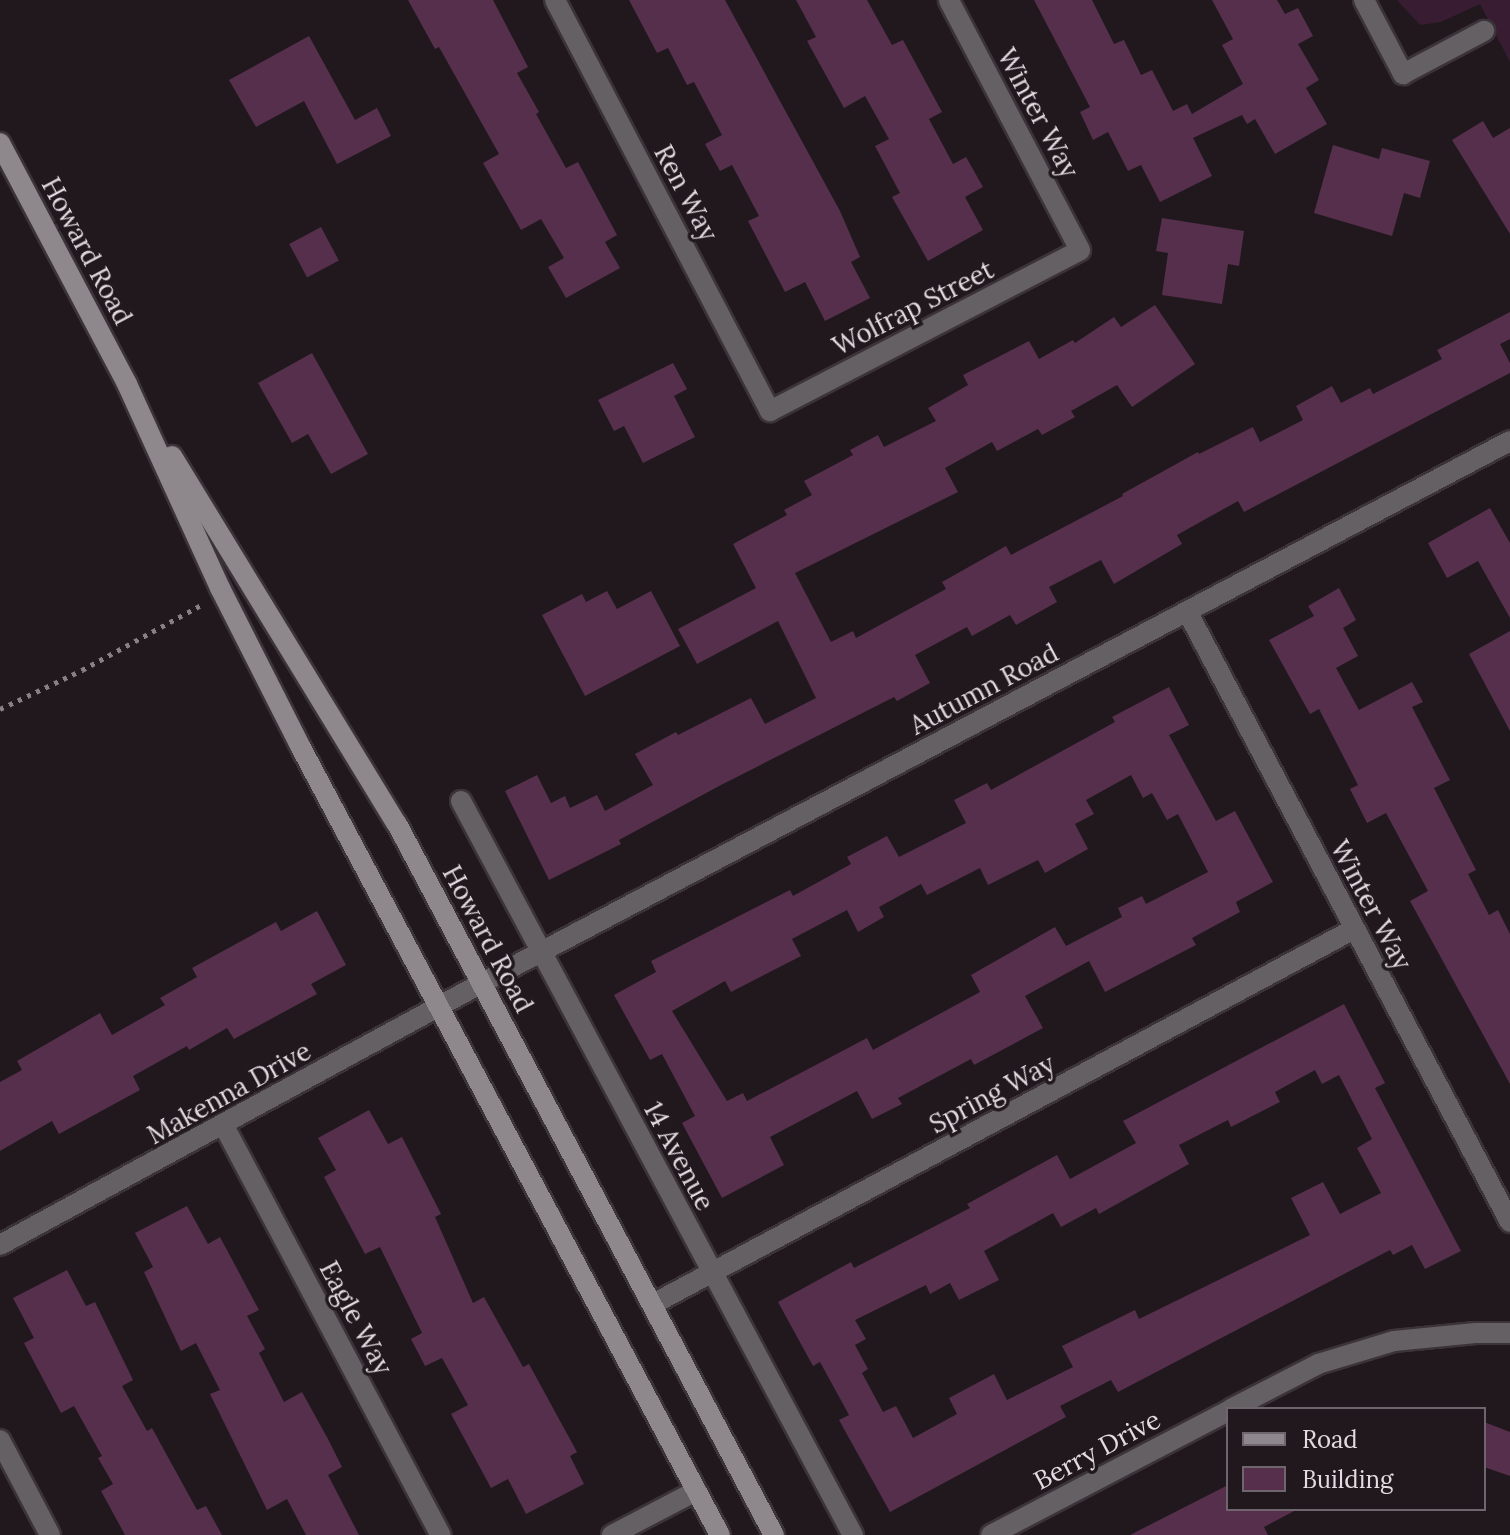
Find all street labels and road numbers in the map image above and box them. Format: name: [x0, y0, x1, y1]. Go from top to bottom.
street label: Winter Way: [991, 43, 1085, 183]
street label: Ren Way: [648, 139, 724, 247]
street label: Howard Road: [35, 172, 139, 330]
street label: Wolfrap Street: [827, 254, 999, 362]
street label: Autumn Road: [904, 637, 1064, 741]
street label: Winter Way: [1324, 835, 1418, 975]
street label: Howard Road: [436, 860, 540, 1018]
street label: Makenna Drive: [142, 1035, 316, 1151]
street label: Spring Way: [924, 1048, 1060, 1140]
street label: 14 Avenue: [637, 1096, 721, 1216]
street label: Eagle Way: [313, 1256, 399, 1380]
street label: Berry Drive: [1028, 1404, 1166, 1496]

